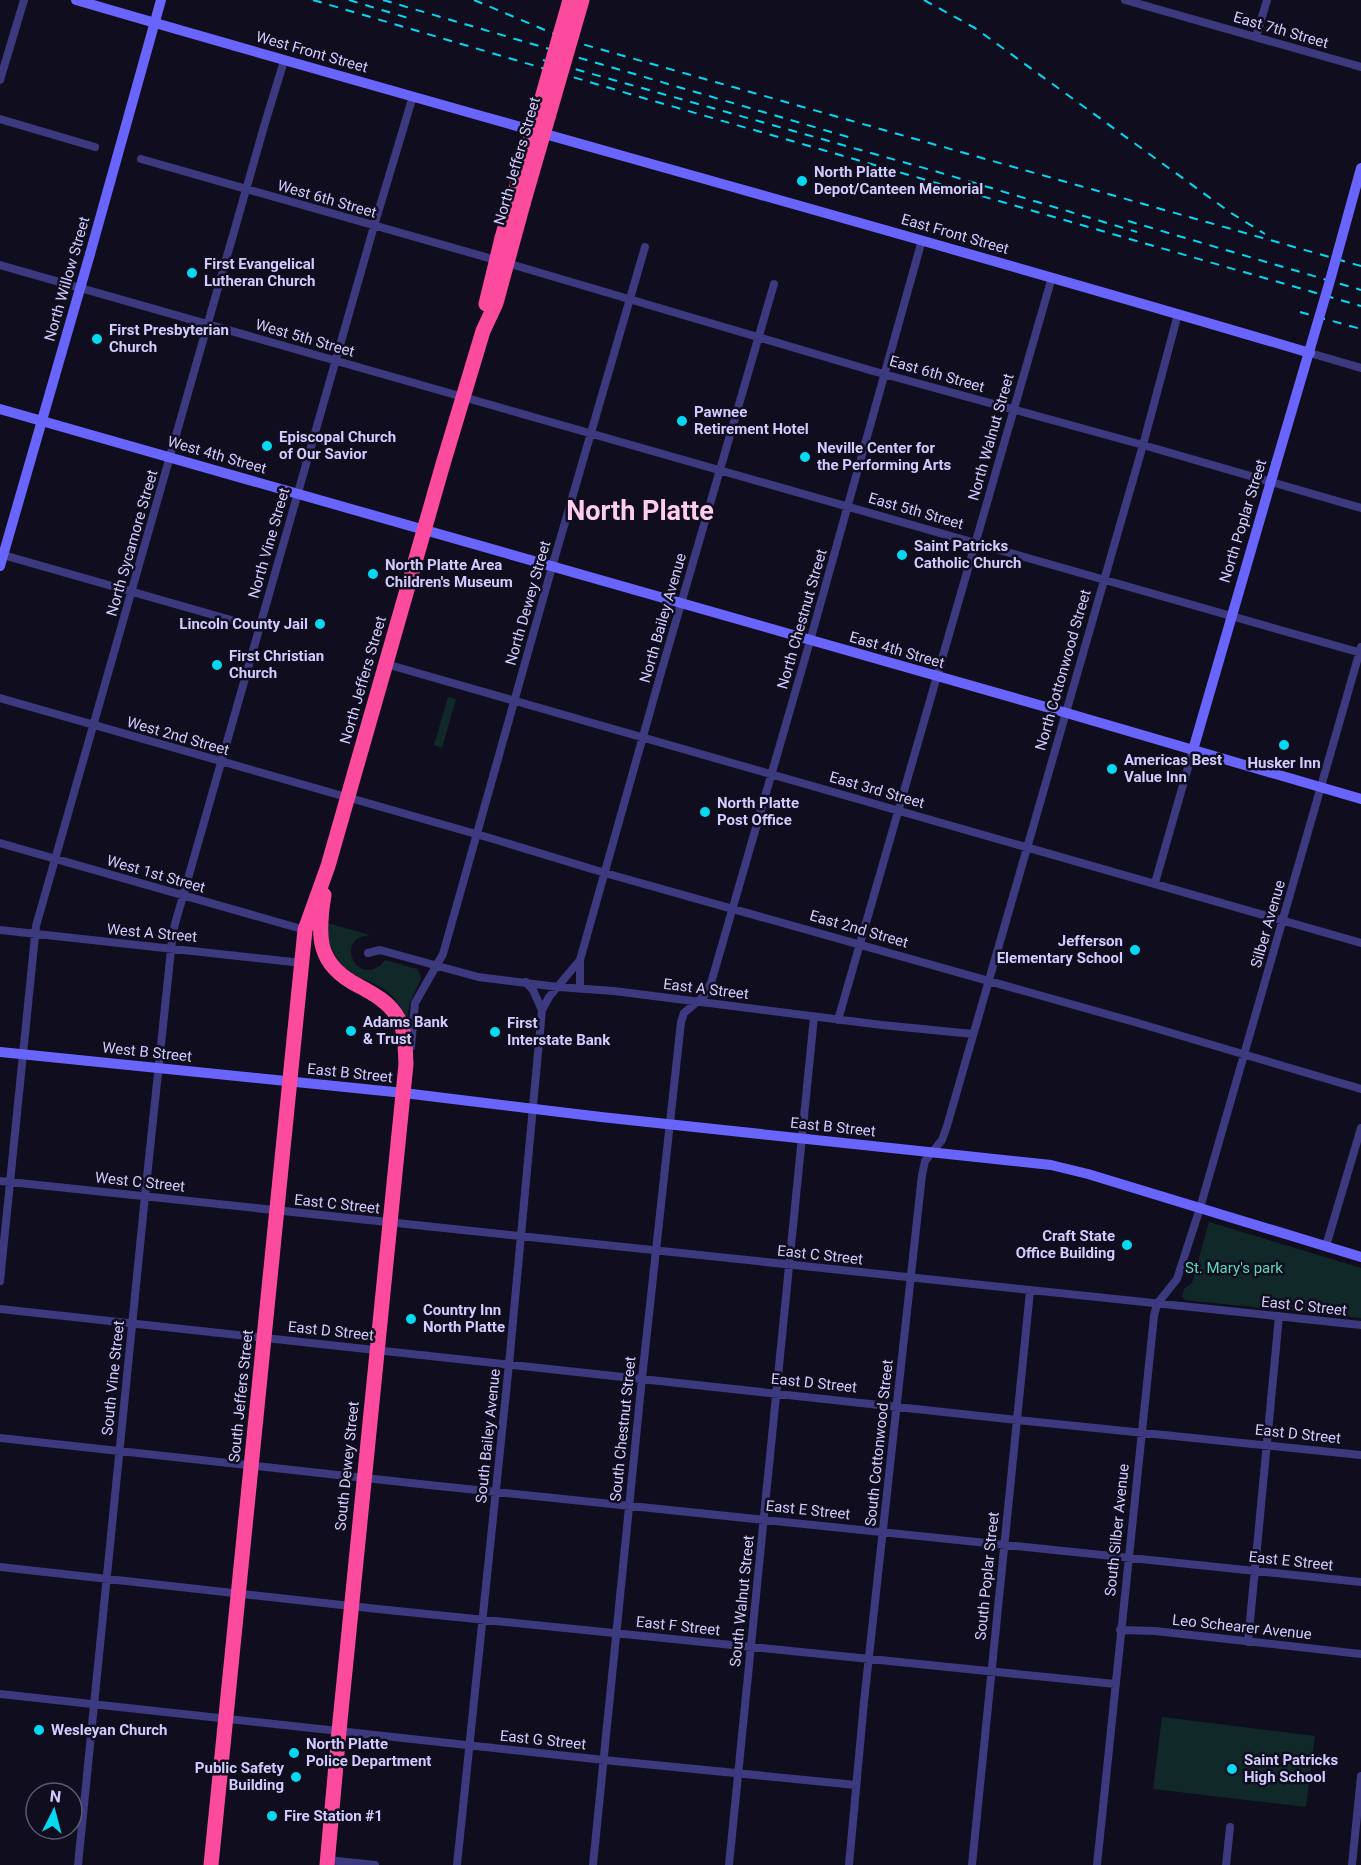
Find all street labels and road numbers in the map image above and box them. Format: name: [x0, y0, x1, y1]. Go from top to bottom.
street label: East 7th Street: [1231, 8, 1331, 52]
street label: West Front Street: [254, 27, 370, 77]
street label: North Jeffers Street: [490, 95, 544, 227]
street label: West 6th Street: [275, 176, 379, 222]
street label: East Front Street: [899, 210, 1011, 258]
street label: North Willow Street: [41, 214, 93, 343]
street label: West 5th Street: [253, 315, 357, 361]
street label: East 6th Street: [887, 352, 987, 396]
street label: North Walnut Street: [964, 371, 1018, 503]
street label: West 4th Street: [165, 432, 269, 478]
street label: North Poplar Street: [1216, 457, 1270, 585]
street label: North Sycamore Street: [102, 468, 162, 618]
street label: North Vine Street: [245, 485, 293, 600]
street label: East 5th Street: [866, 489, 966, 533]
street label: North Dewey Street: [502, 538, 554, 667]
street label: North Chestnut Street: [773, 547, 831, 691]
street label: North Bailey Avenue: [636, 551, 690, 685]
street label: North Cottonwood Street: [1031, 587, 1095, 753]
street label: North Jeffers Street: [336, 614, 390, 746]
street label: East 4th Street: [847, 628, 947, 672]
street label: West 2nd Street: [125, 713, 231, 759]
street label: East 3rd Street: [827, 768, 927, 812]
street label: West 1st Street: [105, 851, 207, 897]
street label: Silber Avenue: [1247, 878, 1289, 970]
street label: East 2nd Street: [808, 906, 910, 952]
street label: West A Street: [106, 920, 198, 946]
street label: East A Street: [662, 975, 750, 1003]
street label: West B Street: [101, 1038, 193, 1066]
street label: East B Street: [306, 1060, 394, 1086]
street label: East B Street: [789, 1114, 877, 1140]
street label: West C Street: [94, 1168, 186, 1196]
street label: East C Street: [293, 1191, 381, 1217]
street label: East C Street: [776, 1242, 864, 1268]
street label: East C Street: [1260, 1293, 1348, 1319]
street label: East D Street: [287, 1318, 375, 1344]
street label: South Vine Street: [98, 1320, 128, 1436]
street label: South Jeffers Street: [225, 1329, 257, 1463]
street label: South Chestnut Street: [606, 1355, 640, 1503]
street label: South Cottonwood Street: [861, 1359, 897, 1527]
street label: South Bailey Avenue: [472, 1368, 504, 1504]
street label: East D Street: [770, 1370, 858, 1396]
street label: South Dewey Street: [331, 1400, 363, 1532]
street label: East D Street: [1254, 1421, 1342, 1447]
street label: South Silber Avenue: [1101, 1463, 1133, 1597]
street label: East E Street: [765, 1497, 851, 1523]
street label: South Poplar Street: [971, 1511, 1003, 1641]
street label: South Walnut Street: [726, 1534, 758, 1668]
street label: East E Street: [1248, 1548, 1334, 1574]
street label: Leo Schearer Avenue: [1171, 1611, 1313, 1643]
street label: East F Street: [635, 1613, 721, 1639]
street label: East G Street: [499, 1727, 587, 1753]

